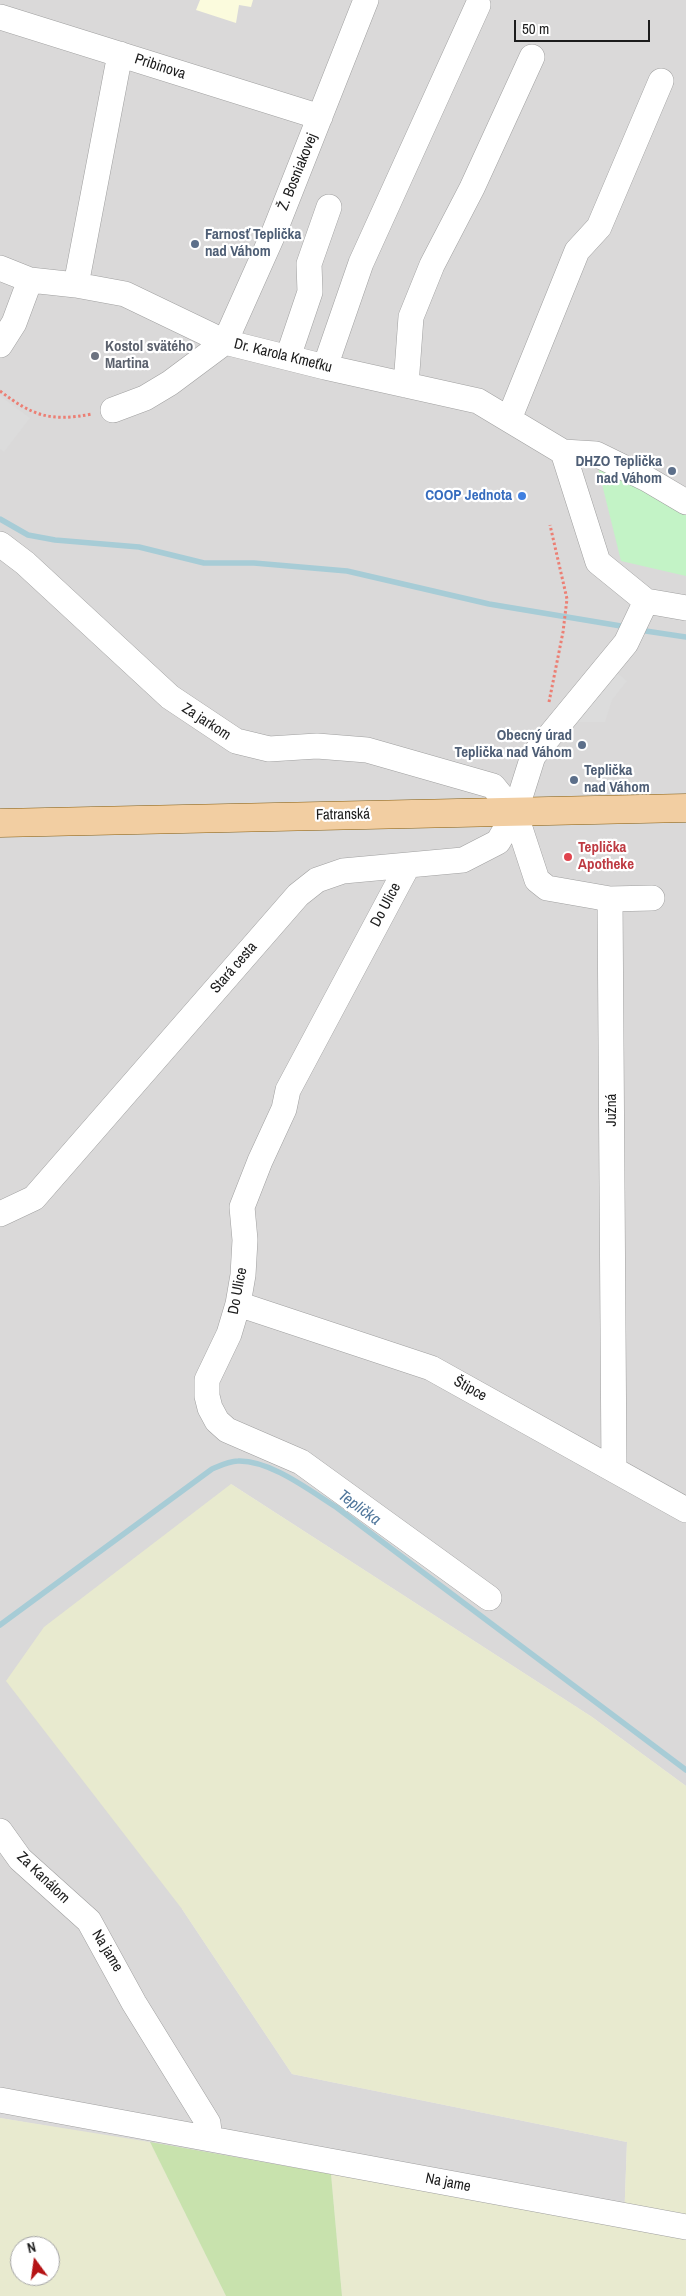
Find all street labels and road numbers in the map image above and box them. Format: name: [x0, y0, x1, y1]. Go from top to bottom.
street label: Pribinova: [132, 50, 188, 84]
street label: Ž. Bosniakovej: [274, 131, 322, 213]
street label: Dr. Karola Kmeťku: [232, 335, 334, 377]
street label: Za jarkom: [178, 700, 234, 744]
street label: Fatranská: [316, 806, 370, 824]
street label: Do Ulice: [367, 880, 405, 930]
street label: Stará cesta: [207, 939, 261, 997]
street label: Južná: [603, 1094, 621, 1126]
street label: Do Ulice: [225, 1266, 251, 1316]
street label: Štipce: [450, 1373, 490, 1405]
street label: Za Kanálom: [13, 1848, 73, 1908]
street label: Na jame: [87, 1927, 127, 1975]
street label: Na jame: [424, 2170, 472, 2196]

